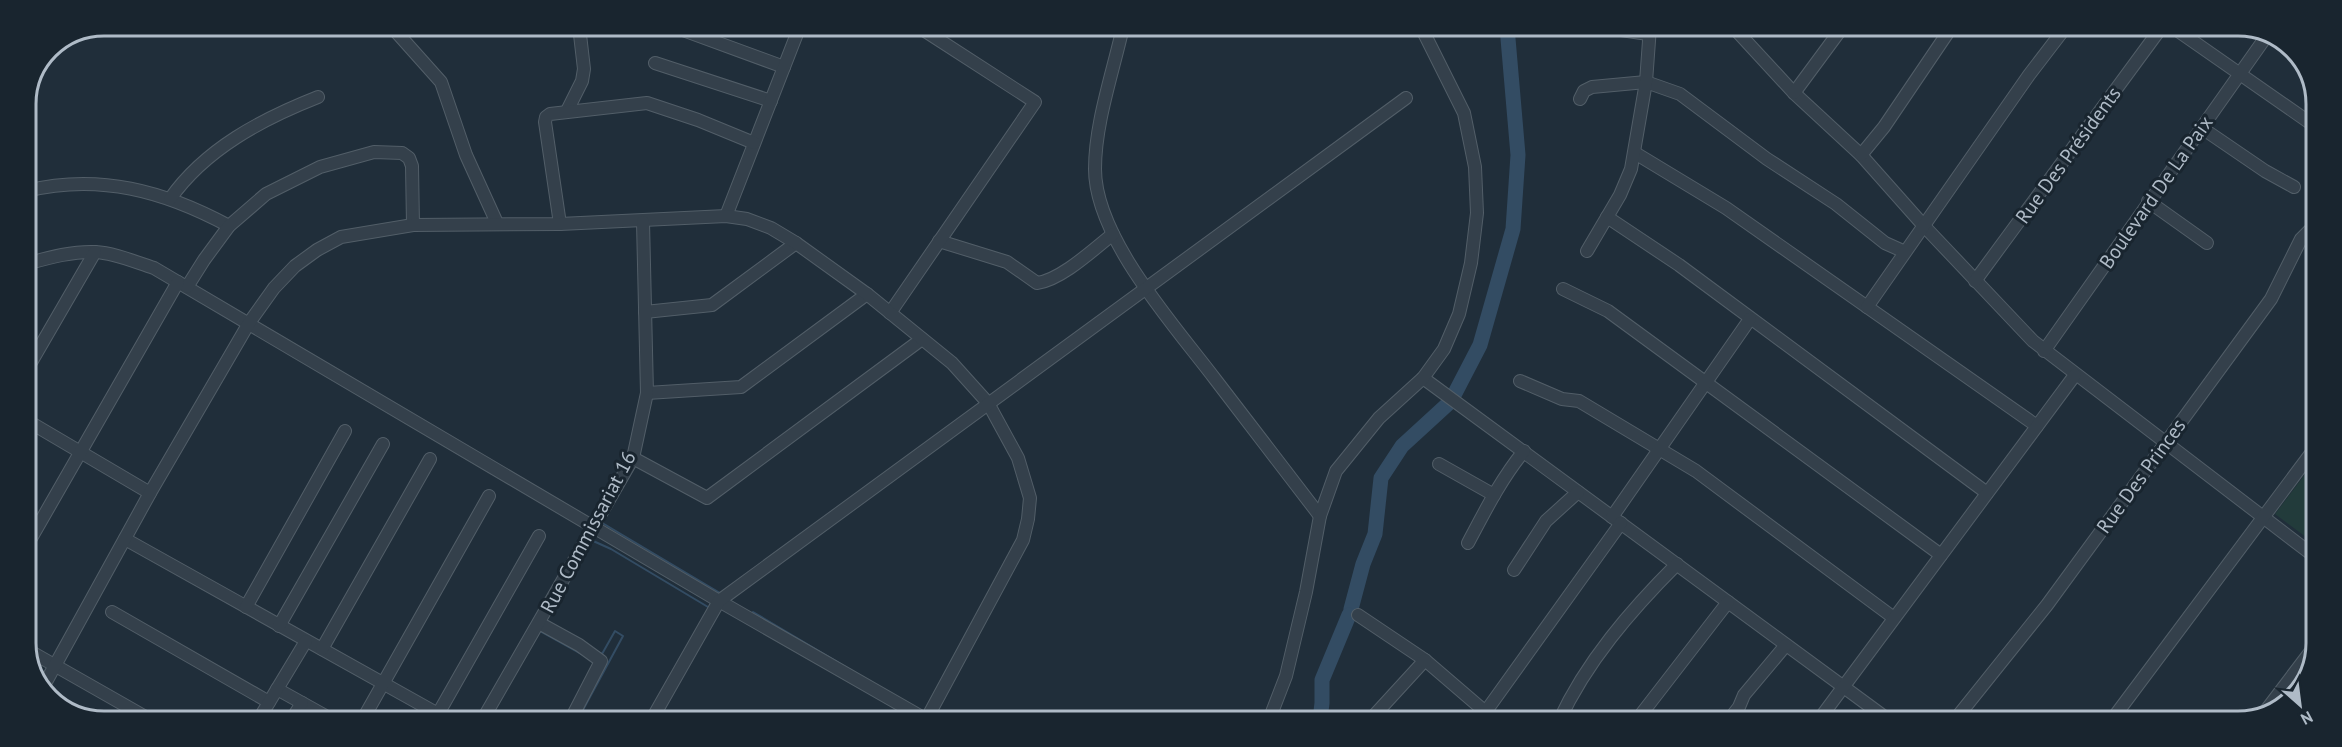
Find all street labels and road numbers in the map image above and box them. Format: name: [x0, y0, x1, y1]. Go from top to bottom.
street label: Rue Des Présidents: [2010, 81, 2126, 229]
street label: Boulevard De La Paix: [2093, 110, 2219, 274]
street label: Rue Des Princes: [2091, 413, 2191, 539]
street label: Rue Commissariat 16: [534, 446, 642, 618]

